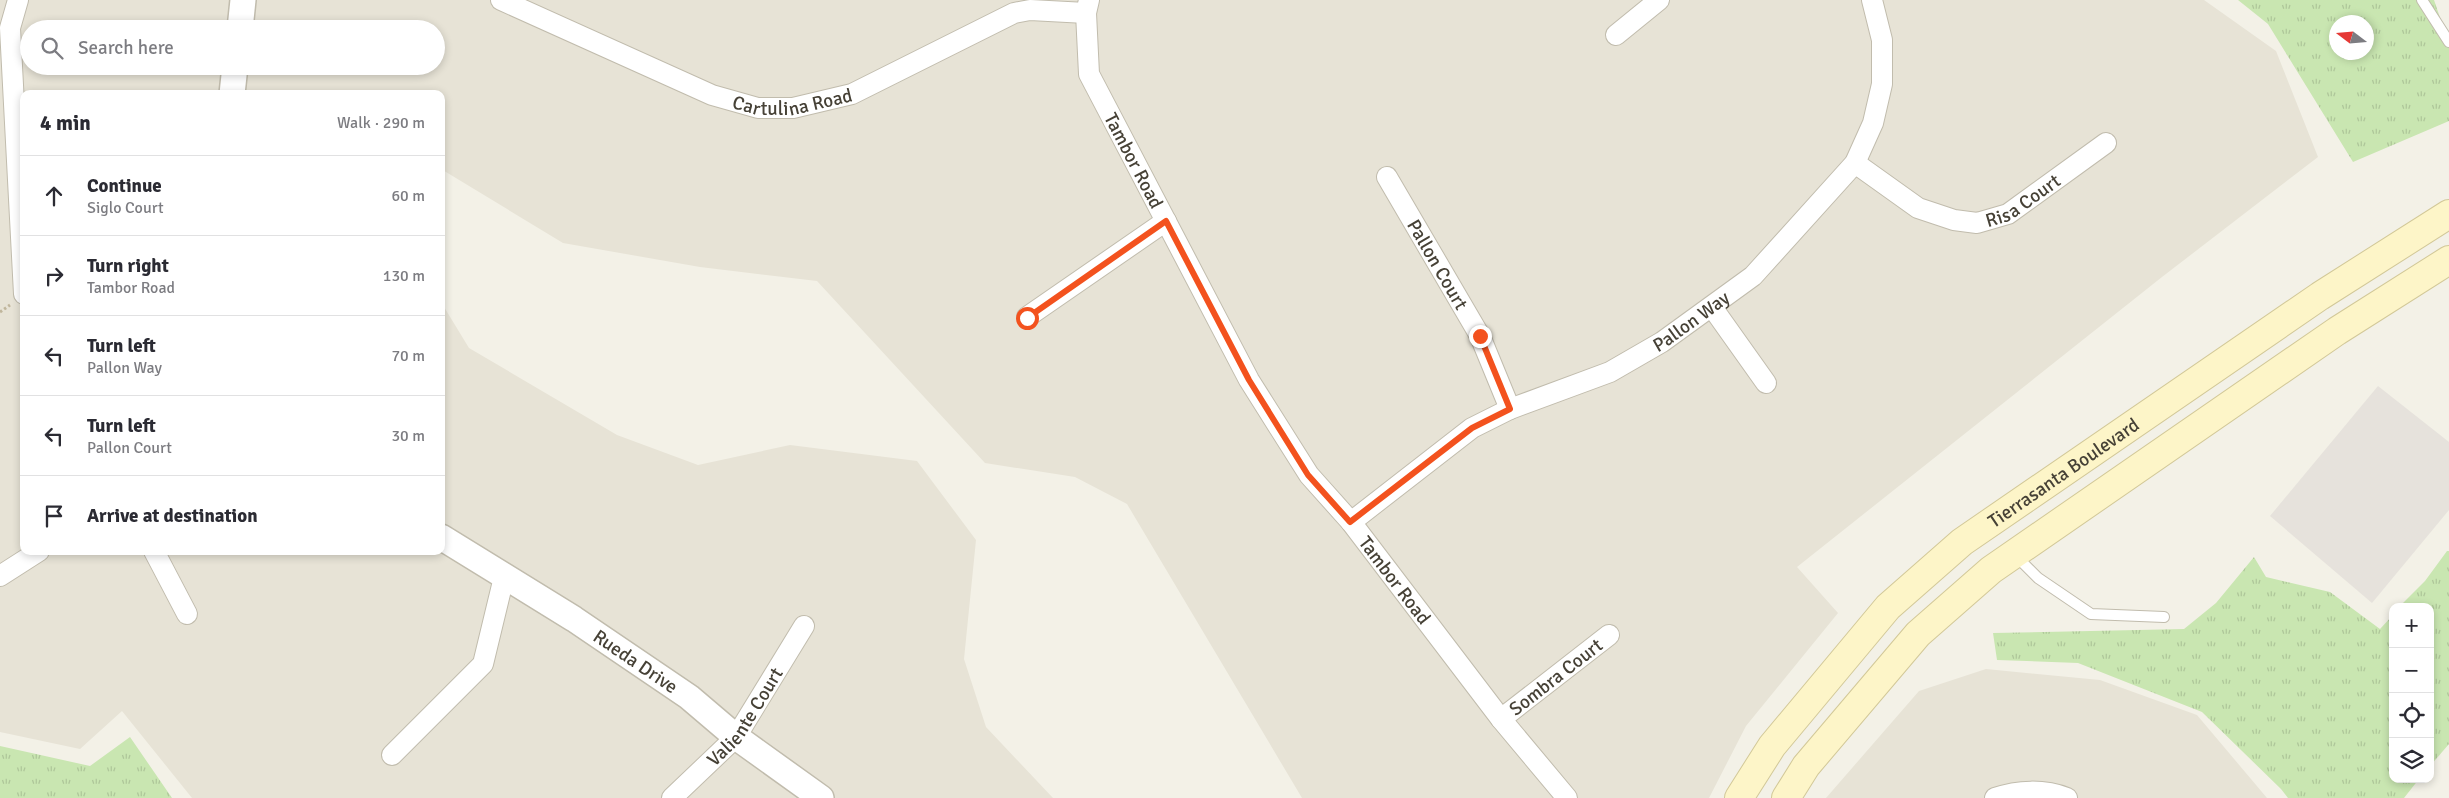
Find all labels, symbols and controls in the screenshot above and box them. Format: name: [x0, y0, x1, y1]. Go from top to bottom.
north arrow: [2329, 15, 2374, 60]
search box: [20, 20, 445, 75]
icon: search: [38, 34, 66, 62]
text: Search here: [78, 36, 174, 60]
street label: Cartulina Road: [730, 83, 855, 122]
street label: Tambor Road: [1098, 109, 1168, 213]
text: 4 min: [40, 110, 91, 136]
text: Walk · 290 m: [337, 113, 425, 133]
street label: Risa Court: [1983, 169, 2066, 233]
text: Continue: [87, 174, 162, 198]
icon: ahead: [40, 182, 68, 210]
text: 60 m: [391, 186, 425, 206]
text: Siglo Court: [87, 198, 163, 218]
street label: Pallon Court: [1401, 215, 1473, 315]
text: Turn right: [87, 254, 169, 278]
icon: right: [40, 262, 68, 290]
text: 130 m: [383, 266, 425, 286]
text: Tambor Road: [87, 278, 175, 298]
street label: Pallon Way: [1649, 286, 1735, 358]
route start: [1016, 307, 1039, 330]
route end: [1469, 325, 1492, 348]
text: Turn left: [87, 334, 156, 358]
icon: left: [40, 342, 68, 370]
text: 70 m: [391, 346, 425, 366]
text: Pallon Way: [87, 358, 162, 378]
street label: Tierrasanta Boulevard: [1984, 413, 2144, 534]
text: Turn left: [87, 414, 156, 438]
icon: left: [40, 422, 68, 450]
text: 30 m: [391, 426, 425, 446]
text: Pallon Court: [87, 438, 172, 458]
icon: arrive: [40, 502, 68, 530]
text: Arrive at destination: [87, 504, 258, 528]
street label: Tambor Road: [1353, 532, 1436, 629]
map controls: [2389, 603, 2434, 783]
button: +: [2389, 603, 2434, 648]
street label: Rueda Drive: [588, 625, 682, 699]
street label: Sombra Court: [1505, 633, 1608, 721]
button: −: [2389, 648, 2434, 693]
street label: Valiente Court: [702, 663, 789, 772]
button: locate: [2389, 693, 2434, 738]
button: layers: [2389, 738, 2434, 783]

